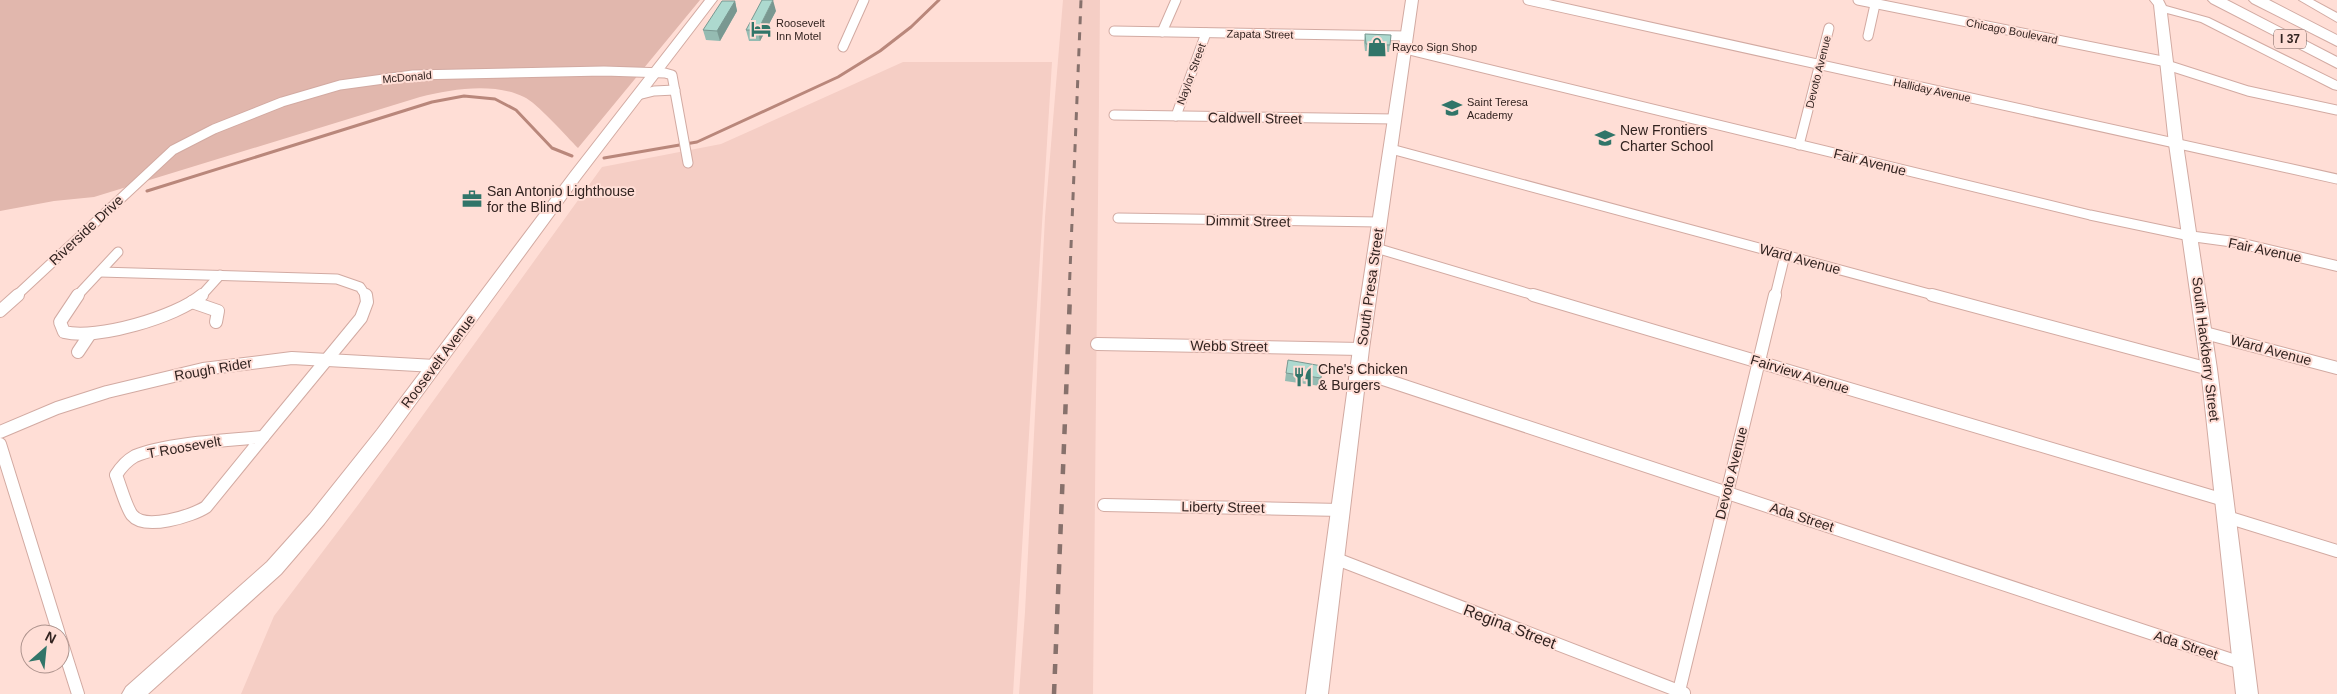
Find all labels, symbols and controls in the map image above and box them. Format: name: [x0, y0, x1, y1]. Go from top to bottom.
street label: Chicago Boulevard: [1965, 16, 2059, 46]
place label: Roosevelt Inn Motel: [776, 17, 825, 42]
hotel icon: Roosevelt Inn Motel: [750, 18, 772, 40]
street label: Zapata Street: [1227, 27, 1293, 41]
road number: I 37: [2274, 30, 2306, 48]
street label: Devoto Avenue: [1803, 34, 1833, 110]
shop icon: Rayco Sign Shop: [1366, 36, 1388, 58]
place label: Rayco Sign Shop: [1392, 41, 1477, 53]
street label: Naylor Street: [1174, 42, 1208, 106]
street label: McDonald: [382, 69, 432, 85]
street label: Halliday Avenue: [1892, 76, 1972, 104]
place label: Saint Teresa Academy: [1467, 96, 1529, 121]
school or university icon: Saint Teresa Academy: [1441, 97, 1463, 119]
street label: Caldwell Street: [1208, 109, 1302, 127]
place label: New Frontiers Charter School: [1620, 122, 1713, 154]
school or university icon: New Frontiers Charter School: [1594, 127, 1616, 149]
street label: Fair Avenue: [1832, 145, 1908, 179]
place label: San Antonio Lighthouse for the Blind: [487, 183, 635, 215]
office icon: San Antonio Lighthouse for the Blind: [461, 188, 483, 210]
street label: Riverside Drive: [46, 192, 126, 268]
street label: Dimmit Street: [1205, 212, 1291, 230]
street label: South Presa Street: [1354, 227, 1386, 347]
street label: Fair Avenue: [2227, 234, 2303, 266]
street label: Ward Avenue: [1758, 240, 1842, 278]
street label: South Hackberry Street: [2189, 276, 2223, 422]
street label: Roosevelt Avenue: [398, 311, 478, 411]
street label: Ward Avenue: [2229, 331, 2313, 369]
street label: Webb Street: [1190, 337, 1268, 355]
street label: Fairview Avenue: [1749, 351, 1852, 397]
street label: Rough Rider: [173, 354, 253, 384]
place label: Che's Chicken & Burgers: [1318, 361, 1408, 393]
restaurant icon: Che's Chicken & Burgers: [1292, 366, 1314, 388]
street label: Devoto Avenue: [1712, 425, 1750, 521]
street label: T Roosevelt: [146, 433, 222, 461]
street label: Liberty Street: [1181, 498, 1265, 516]
street label: Ada Street: [1768, 499, 1836, 535]
street label: Regina Street: [1461, 601, 1559, 652]
north arrow: [20, 624, 70, 674]
street label: Ada Street: [2152, 627, 2220, 663]
text: N: [43, 628, 59, 647]

